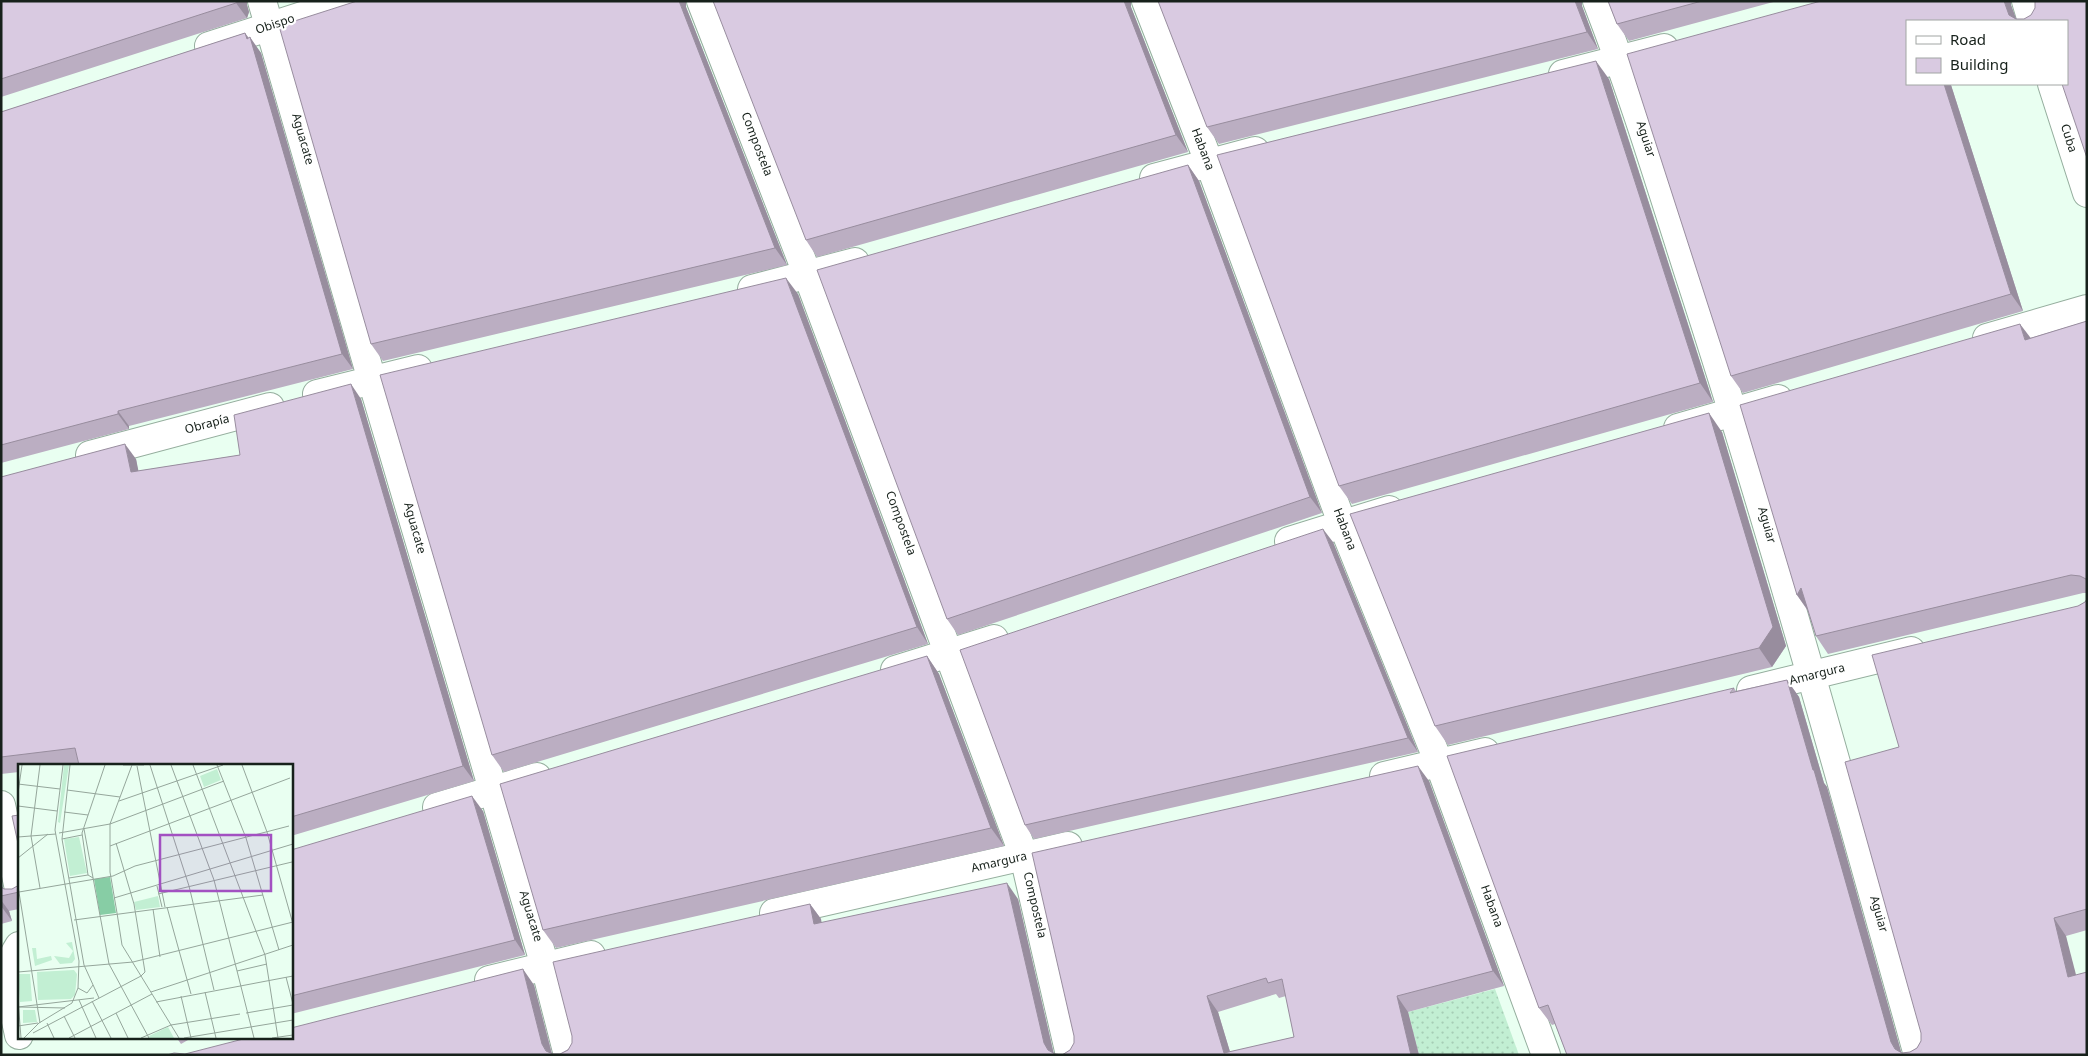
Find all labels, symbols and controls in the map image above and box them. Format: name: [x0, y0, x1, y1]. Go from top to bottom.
street label: Obispo: [253, 9, 297, 38]
legend: [1906, 20, 2068, 85]
text: Road: [1950, 29, 1986, 49]
text: Building: [1950, 54, 2008, 74]
street label: Compostela: [737, 109, 777, 178]
street label: Aguacate: [288, 111, 319, 167]
street label: Aguiar: [1633, 119, 1660, 159]
street label: Cuba: [2057, 121, 2082, 154]
street label: Habana: [1188, 125, 1219, 172]
street label: Obrapía: [183, 409, 231, 438]
street label: Compostela: [882, 488, 921, 557]
street label: Aguacate: [400, 500, 431, 556]
street label: Habana: [1330, 505, 1361, 552]
street label: Aguiar: [1754, 505, 1781, 545]
street label: Amargura: [1787, 658, 1846, 689]
inset map: [18, 764, 292, 1038]
street label: Amargura: [969, 847, 1028, 876]
street label: Compostela: [1020, 870, 1051, 940]
street label: Habana: [1477, 882, 1508, 929]
street label: Aguacate: [516, 888, 547, 944]
street label: Aguiar: [1866, 894, 1893, 934]

